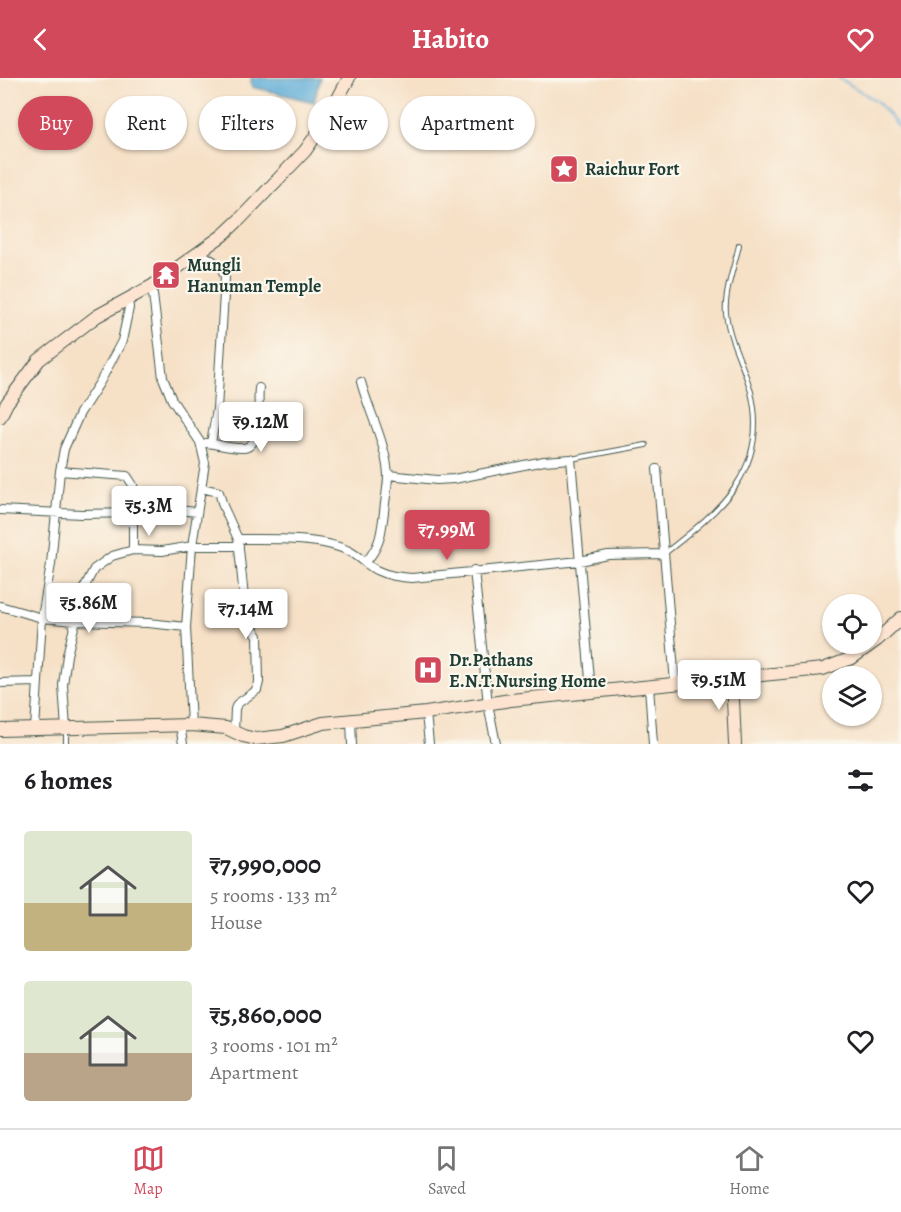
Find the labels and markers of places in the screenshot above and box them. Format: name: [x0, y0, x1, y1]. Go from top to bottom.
place icon: Raichur Fort: [548, 153, 580, 185]
place label: Raichur Fort: [585, 157, 679, 181]
place label: Mungli Hanuman Temple: [187, 253, 321, 298]
temple icon: Mungli Hanuman Temple: [150, 259, 182, 291]
pin: ₹9.12M: [212, 402, 310, 453]
pin: ₹5.3M: [107, 486, 191, 537]
pin: ₹7.99M: [398, 510, 496, 561]
pin: ₹5.86M: [40, 583, 138, 634]
pin: ₹7.14M: [197, 589, 295, 640]
place label: Dr.Pathans E.N.T.Nursing Home: [449, 648, 606, 693]
hospital icon: Dr.Pathans E.N.T.Nursing Home: [412, 654, 444, 686]
pin: ₹9.51M: [670, 660, 768, 711]

